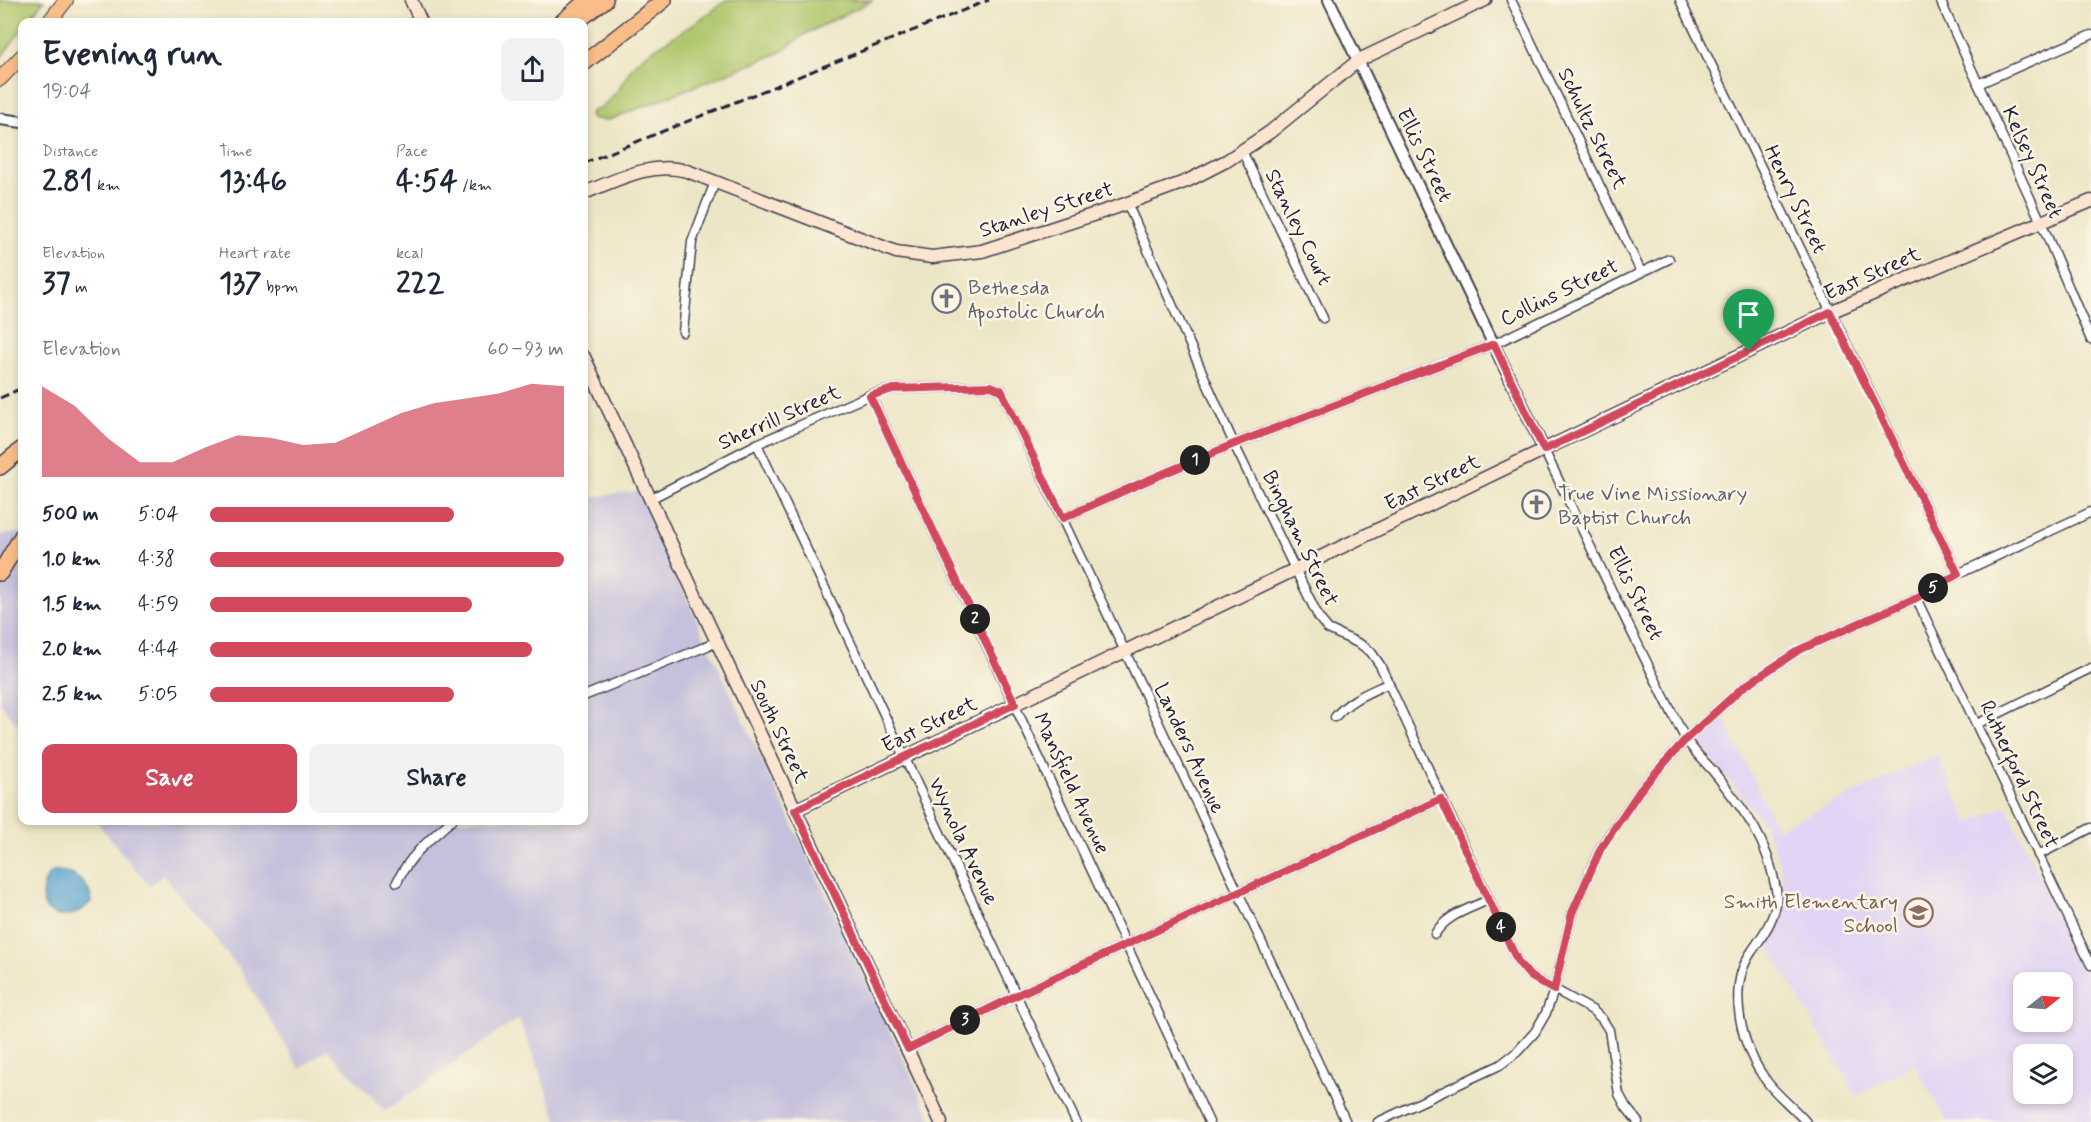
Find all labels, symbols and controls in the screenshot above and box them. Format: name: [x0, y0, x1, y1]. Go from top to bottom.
text: Evening run: [42, 33, 222, 77]
button: share: [501, 38, 564, 101]
street label: Schultz Street: [1551, 63, 1634, 194]
text: 19:04: [42, 78, 92, 105]
street label: Kelsey Street: [1995, 102, 2069, 223]
street label: Ellis Street: [1389, 104, 1459, 207]
text: Distance: [42, 141, 98, 162]
text: Time: [219, 141, 253, 162]
text: Pace: [396, 141, 428, 162]
street label: Henry Street: [1757, 141, 1833, 258]
text: 2.81: [42, 162, 93, 201]
text: 13:46: [219, 162, 287, 201]
text: 4:54: [396, 162, 458, 201]
street label: Stanley Court: [1258, 165, 1338, 290]
text: km: [93, 175, 120, 196]
text: /km: [458, 175, 492, 196]
street label: Stanley Street: [976, 175, 1117, 245]
street label: East Street: [1820, 240, 1926, 308]
text: Elevation: [42, 243, 105, 264]
text: Heart rate: [219, 243, 291, 264]
text: kcal: [396, 243, 423, 264]
street label: Collins Street: [1496, 252, 1623, 334]
text: 37: [42, 264, 71, 303]
text: 137: [219, 264, 262, 303]
text: 222: [396, 264, 444, 303]
place label: Bethesda Apostolic Church: [968, 274, 1105, 327]
text: m: [71, 277, 88, 298]
text: bpm: [262, 277, 298, 298]
church icon: Bethesda Apostolic Church: [931, 283, 963, 315]
pin: [1723, 289, 1774, 351]
icon: arrive: [1732, 298, 1765, 331]
text: Elevation: [42, 336, 121, 363]
text: 60–93 m: [487, 336, 564, 363]
street label: Sherrill Street: [714, 378, 846, 457]
pin: 1: [1180, 445, 1210, 475]
street label: East Street: [1380, 447, 1485, 518]
text: 1: [1191, 449, 1199, 470]
street label: Bingham Street: [1254, 466, 1345, 611]
place label: True Vine Missionary Baptist Church: [1558, 480, 1747, 532]
church icon: True Vine Missionary Baptist Church: [1521, 489, 1553, 521]
text: 500 m: [42, 501, 99, 528]
text: 5:04: [138, 501, 179, 528]
street label: Ellis Street: [1600, 542, 1670, 645]
text: 1.0 km: [42, 546, 101, 573]
text: 4:38: [138, 546, 175, 573]
pin: 5: [1918, 573, 1948, 603]
text: 5: [1928, 577, 1938, 598]
text: 1.5 km: [42, 591, 102, 618]
text: 4:59: [138, 591, 179, 618]
pin: 2: [960, 604, 990, 634]
text: 2: [971, 608, 979, 629]
text: 2.0 km: [42, 636, 102, 663]
text: 4:44: [138, 636, 179, 663]
street label: South Street: [743, 675, 816, 788]
street label: Landers Avenue: [1147, 679, 1232, 818]
text: 2.5 km: [42, 681, 103, 708]
text: 5:05: [138, 681, 177, 708]
street label: East Street: [877, 689, 982, 760]
street label: Rutherford Street: [1971, 696, 2066, 854]
street label: Mansfield Avenue: [1026, 708, 1116, 859]
button: Save: [42, 744, 297, 813]
button: Share: [309, 744, 564, 813]
street label: Wynola Avenue: [921, 773, 1005, 910]
place label: Smith Elementary School: [1724, 888, 1898, 940]
school or university icon: Smith Elementary School: [1903, 897, 1935, 929]
pin: 4: [1486, 912, 1516, 942]
text: 4: [1496, 916, 1506, 937]
north arrow: [2013, 972, 2073, 1032]
map controls: [2013, 972, 2073, 1104]
pin: 3: [950, 1005, 980, 1035]
text: 3: [961, 1009, 969, 1030]
button: layers: [2013, 1044, 2073, 1104]

